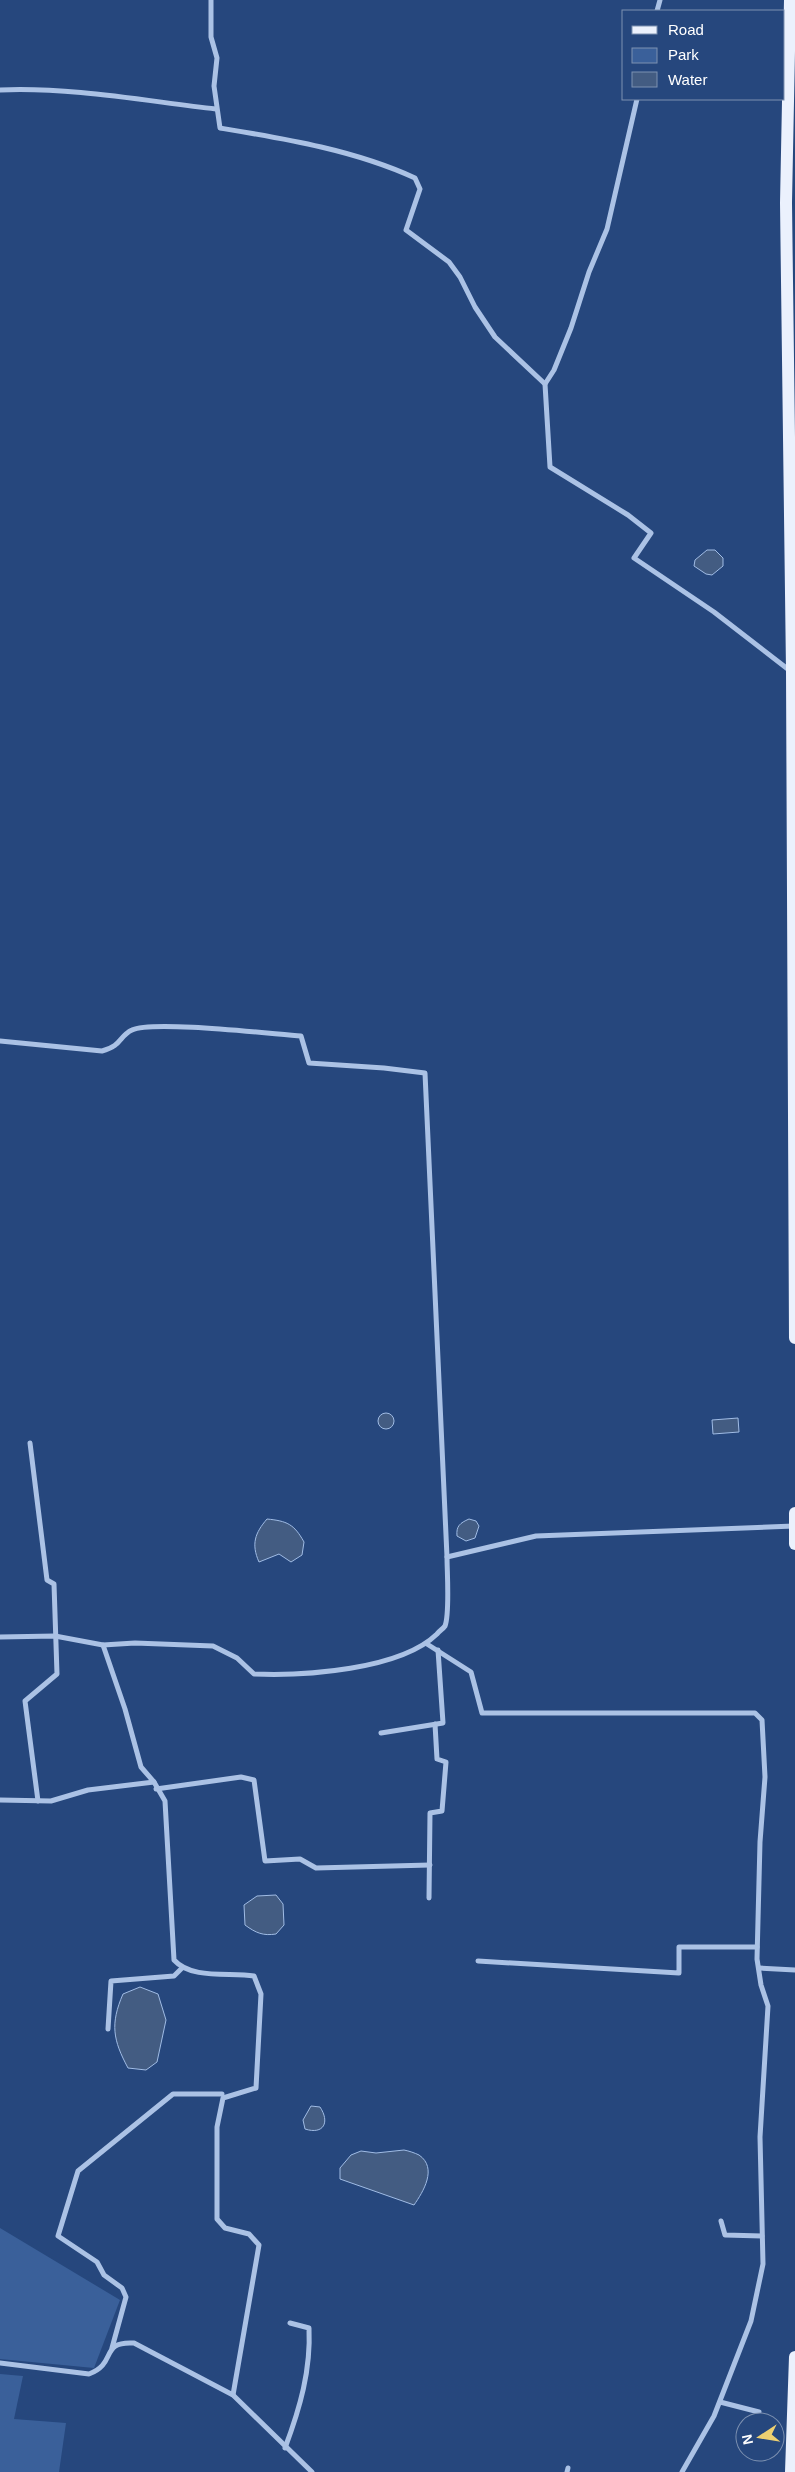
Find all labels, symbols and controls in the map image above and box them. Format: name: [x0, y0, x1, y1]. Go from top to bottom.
legend: [622, 10, 785, 100]
text: Road: [668, 21, 704, 38]
text: Park: [668, 46, 699, 63]
text: Water: [668, 71, 707, 88]
north arrow: [735, 2412, 785, 2462]
text: N: [738, 2433, 756, 2446]

